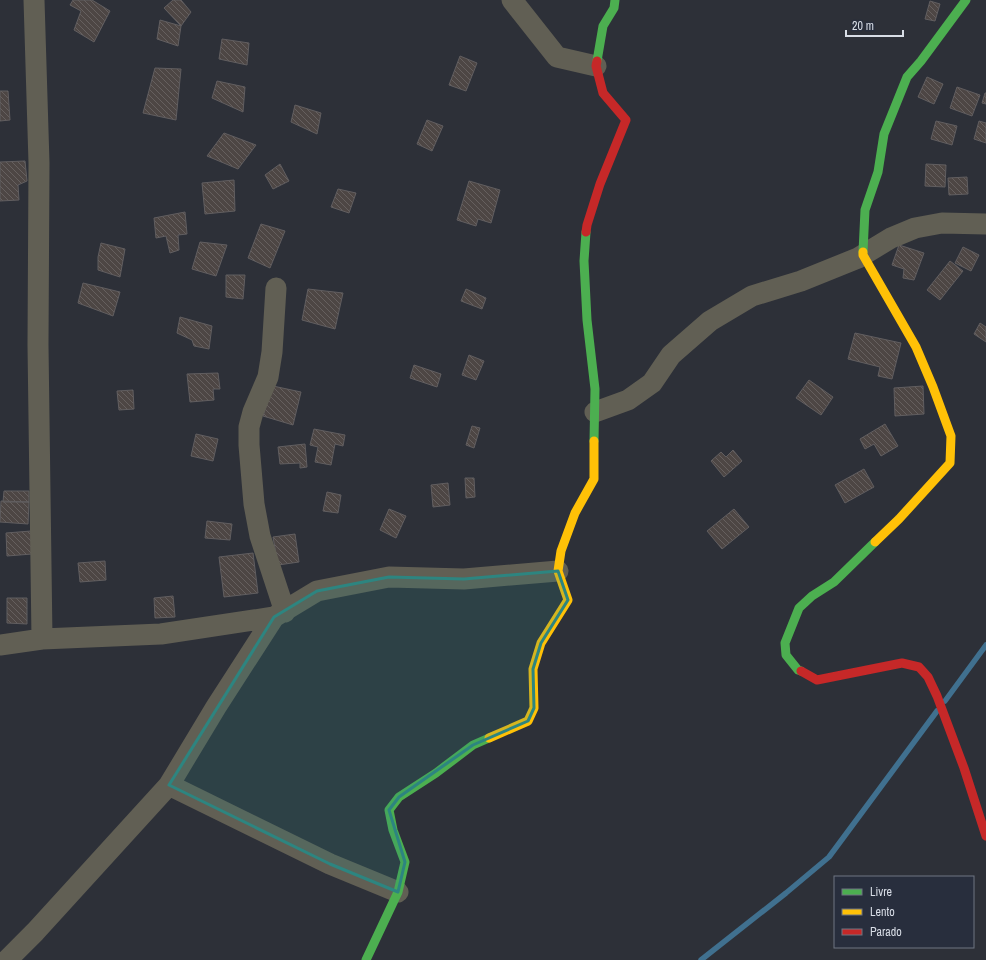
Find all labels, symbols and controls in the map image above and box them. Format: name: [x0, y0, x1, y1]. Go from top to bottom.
scale bar: [846, 12, 903, 38]
text: 20 m: [852, 18, 874, 34]
legend: [834, 876, 974, 948]
text: Livre: [870, 884, 892, 900]
text: Lento: [870, 904, 895, 920]
text: Parado: [870, 924, 902, 940]

